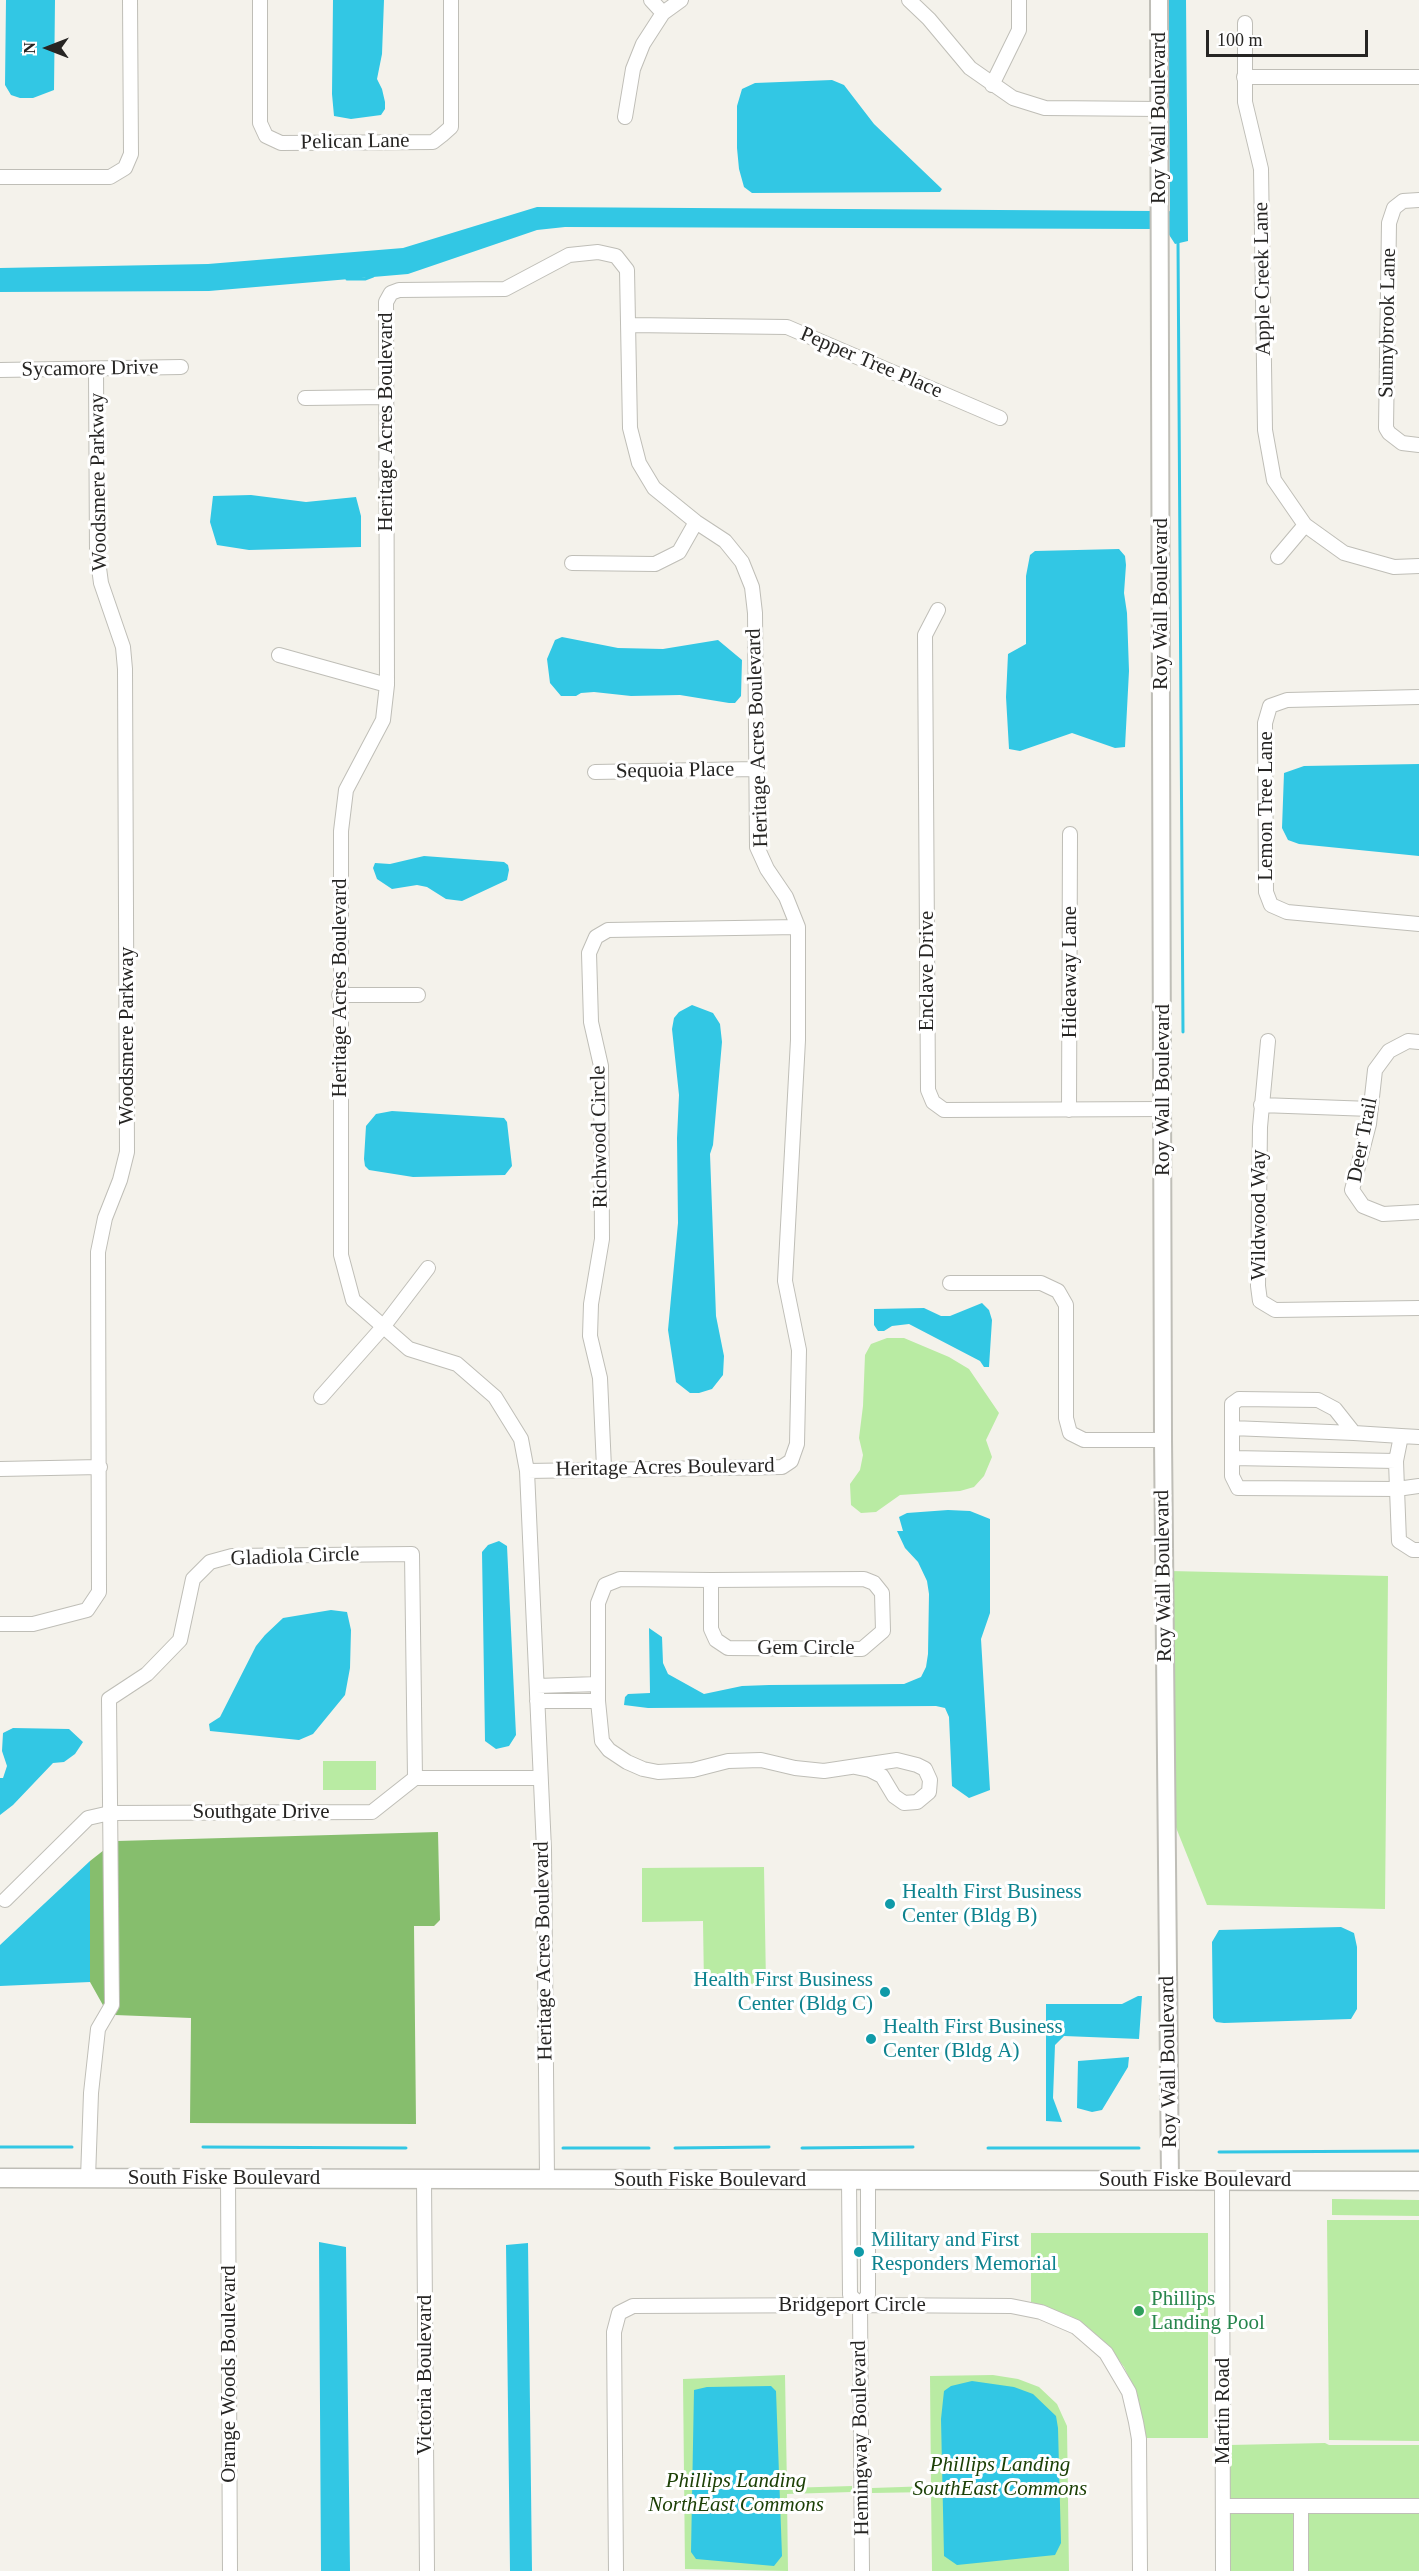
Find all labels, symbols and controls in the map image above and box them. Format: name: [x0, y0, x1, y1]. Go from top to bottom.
north arrow: [18, 18, 78, 78]
scale bar: [1209, 18, 1371, 56]
text: 100 m: [1217, 30, 1263, 50]
street label: Roy Wall Boulevard: [1146, 32, 1172, 204]
text: N: [21, 42, 38, 54]
street label: Pelican Lane: [300, 128, 410, 156]
street label: Apple Creek Lane: [1249, 202, 1277, 356]
street label: Sunnybrook Lane: [1374, 248, 1402, 398]
street label: Heritage Acres Boulevard: [373, 312, 399, 532]
street label: Pepper Tree Place: [796, 322, 946, 404]
street label: Sycamore Drive: [21, 355, 159, 383]
street label: Woodsmere Parkway: [85, 393, 113, 571]
street label: Roy Wall Boulevard: [1148, 518, 1174, 690]
street label: Heritage Acres Boulevard: [742, 628, 774, 848]
street label: Lemon Tree Lane: [1253, 731, 1279, 881]
street label: Sequoia Place: [616, 757, 734, 785]
street label: Heritage Acres Boulevard: [327, 878, 353, 1098]
street label: Hideaway Lane: [1057, 906, 1083, 1038]
street label: Enclave Drive: [914, 911, 940, 1031]
street label: Woodsmere Parkway: [114, 947, 140, 1125]
street label: Roy Wall Boulevard: [1150, 1004, 1176, 1176]
street label: Richwood Circle: [586, 1065, 614, 1209]
street label: Deer Trail: [1342, 1095, 1384, 1185]
street label: Wildwood Way: [1246, 1149, 1272, 1281]
street label: Heritage Acres Boulevard: [555, 1453, 775, 1483]
street label: Roy Wall Boulevard: [1150, 1490, 1178, 1662]
street label: Gladiola Circle: [230, 1542, 360, 1572]
street label: Gem Circle: [757, 1635, 855, 1661]
street label: Southgate Drive: [192, 1799, 330, 1825]
street label: Heritage Acres Boulevard: [529, 1841, 559, 2061]
place label: Health First Business Center (Bldg B): [902, 1879, 1082, 1929]
marker: Health First Business Center (Bldg B): [883, 1897, 897, 1911]
place label: Health First Business Center (Bldg C): [693, 1967, 873, 2017]
street label: Roy Wall Boulevard: [1155, 1976, 1183, 2148]
marker: Health First Business Center (Bldg C): [878, 1985, 892, 1999]
place label: Health First Business Center (Bldg A): [883, 2014, 1063, 2064]
marker: Health First Business Center (Bldg A): [864, 2032, 878, 2046]
street label: South Fiske Boulevard: [128, 2165, 320, 2191]
street label: South Fiske Boulevard: [614, 2167, 806, 2193]
street label: South Fiske Boulevard: [1099, 2167, 1291, 2193]
place label: Military and First Responders Memorial: [871, 2227, 1057, 2277]
marker: Military and First Responders Memorial: [852, 2245, 866, 2259]
street label: Orange Woods Boulevard: [216, 2265, 242, 2483]
place label: Phillips Landing Pool: [1151, 2286, 1265, 2336]
street label: Bridgeport Circle: [778, 2292, 926, 2318]
street label: Victoria Boulevard: [412, 2295, 438, 2455]
marker: Phillips Landing Pool: [1132, 2304, 1146, 2318]
street label: Hemingway Boulevard: [847, 2340, 875, 2536]
street label: Martin Road: [1210, 2358, 1236, 2464]
park label: Phillips Landing SouthEast Commons: [913, 2452, 1087, 2502]
park label: Phillips Landing NorthEast Commons: [648, 2468, 824, 2518]

